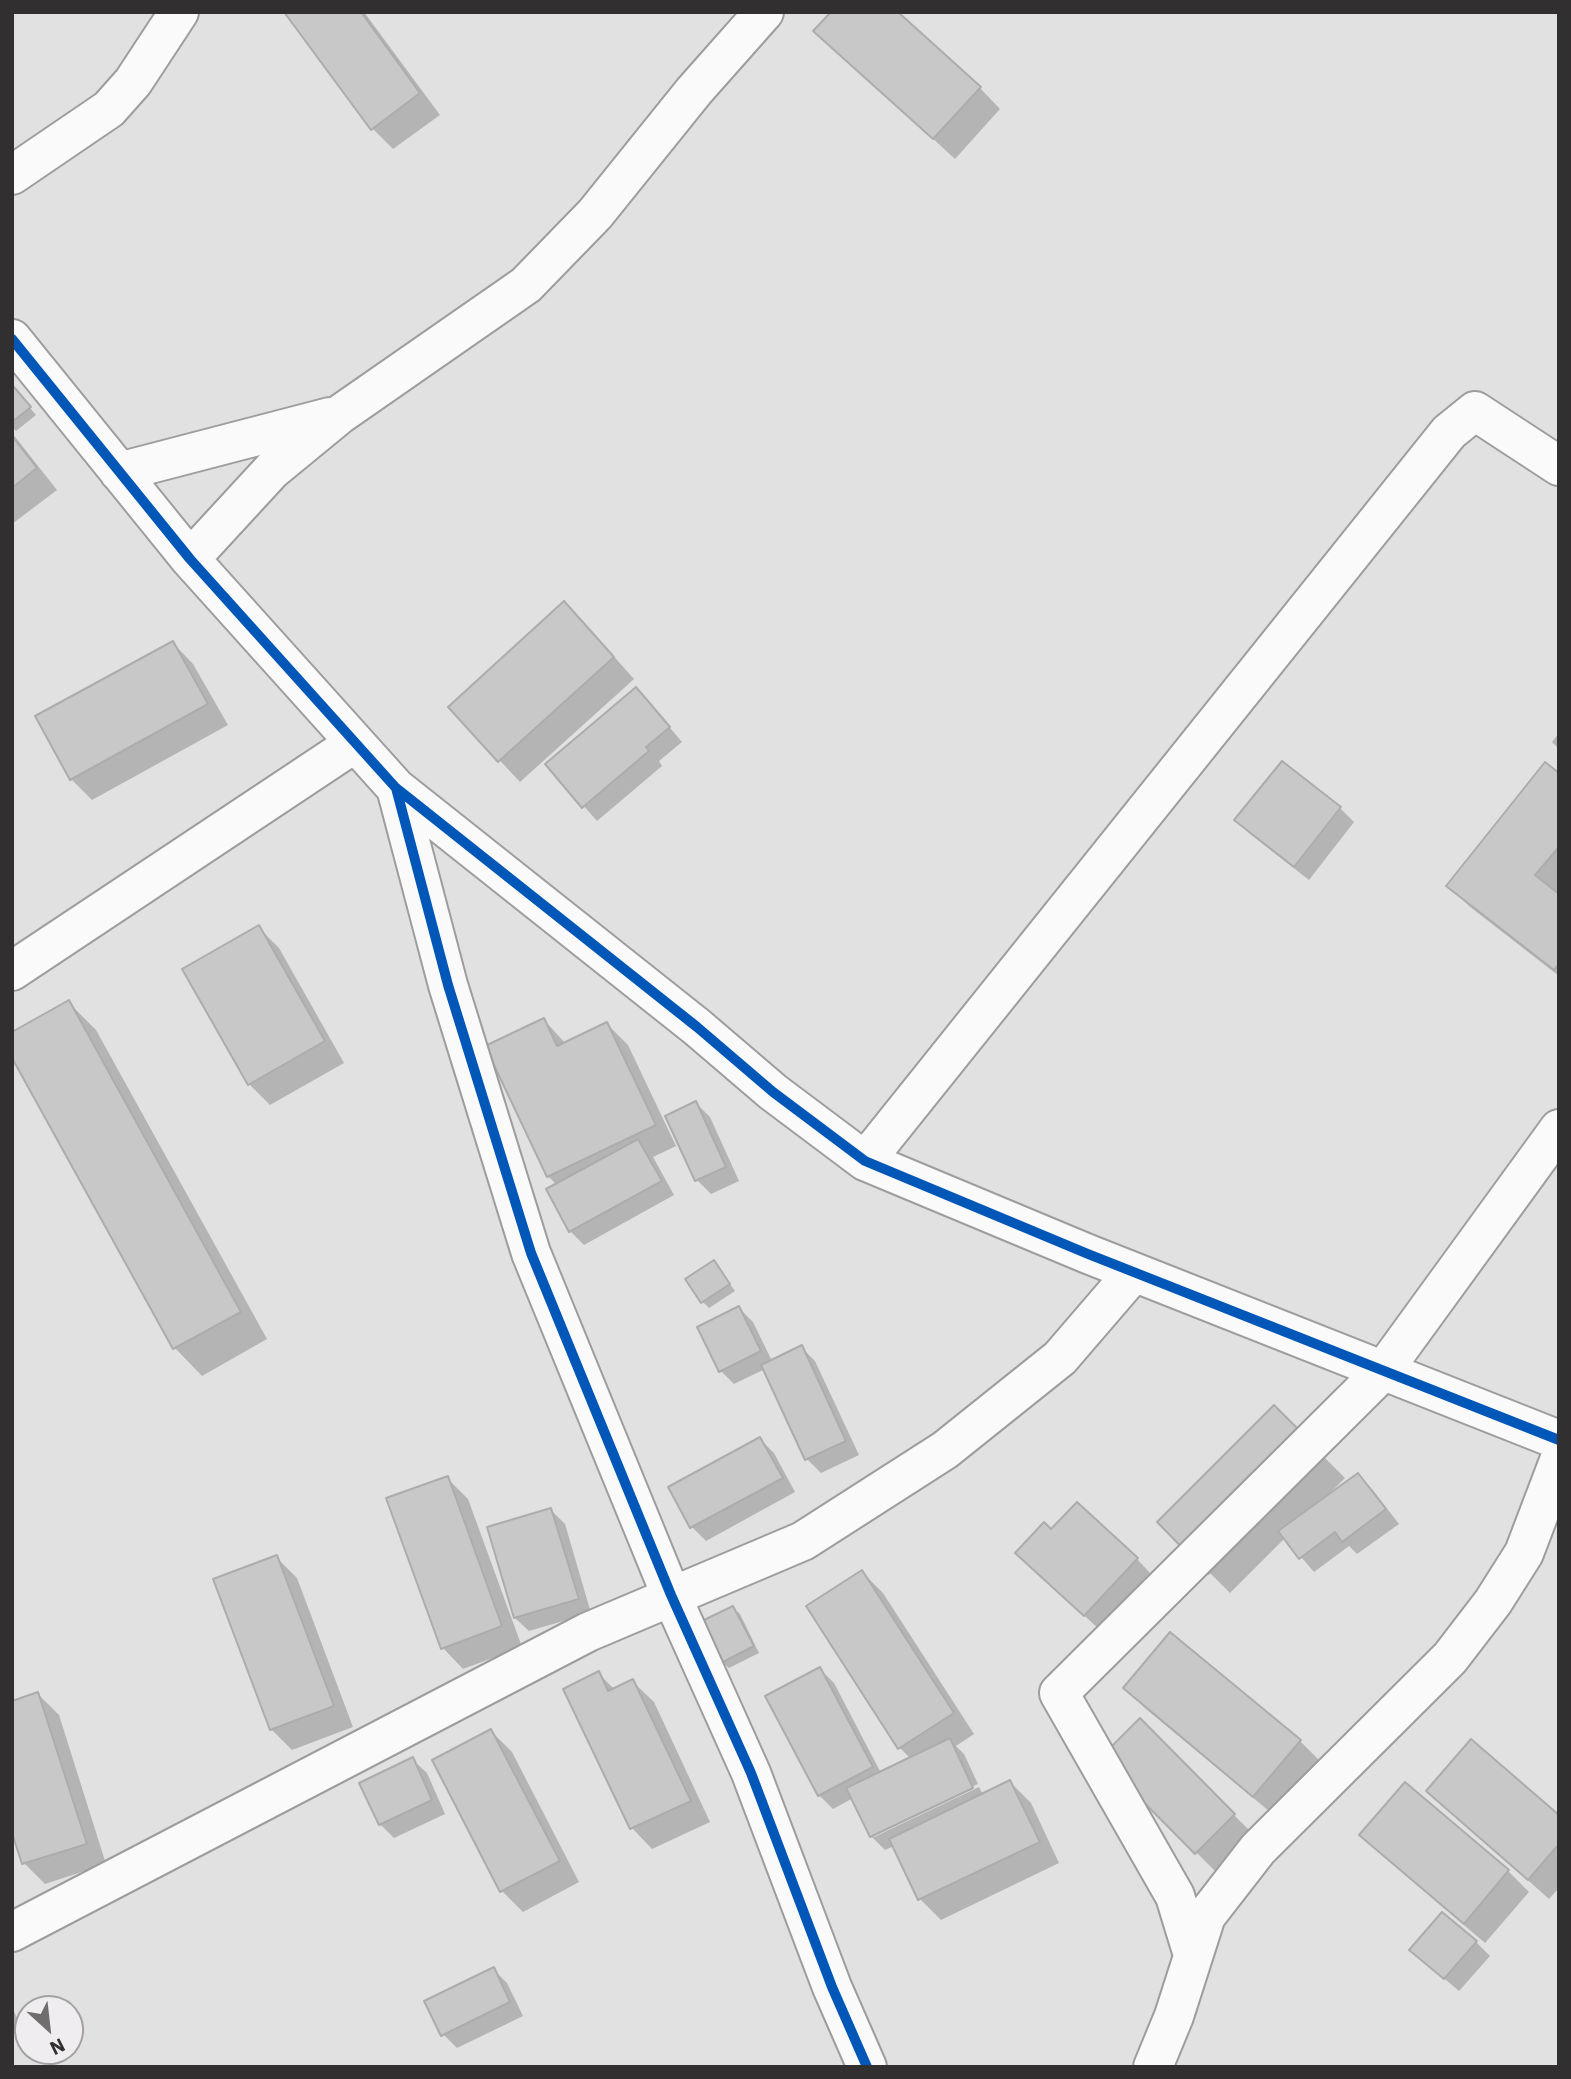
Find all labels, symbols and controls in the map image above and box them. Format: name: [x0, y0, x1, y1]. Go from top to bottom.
north arrow: [14, 1995, 84, 2065]
text: N: [46, 2033, 69, 2061]

